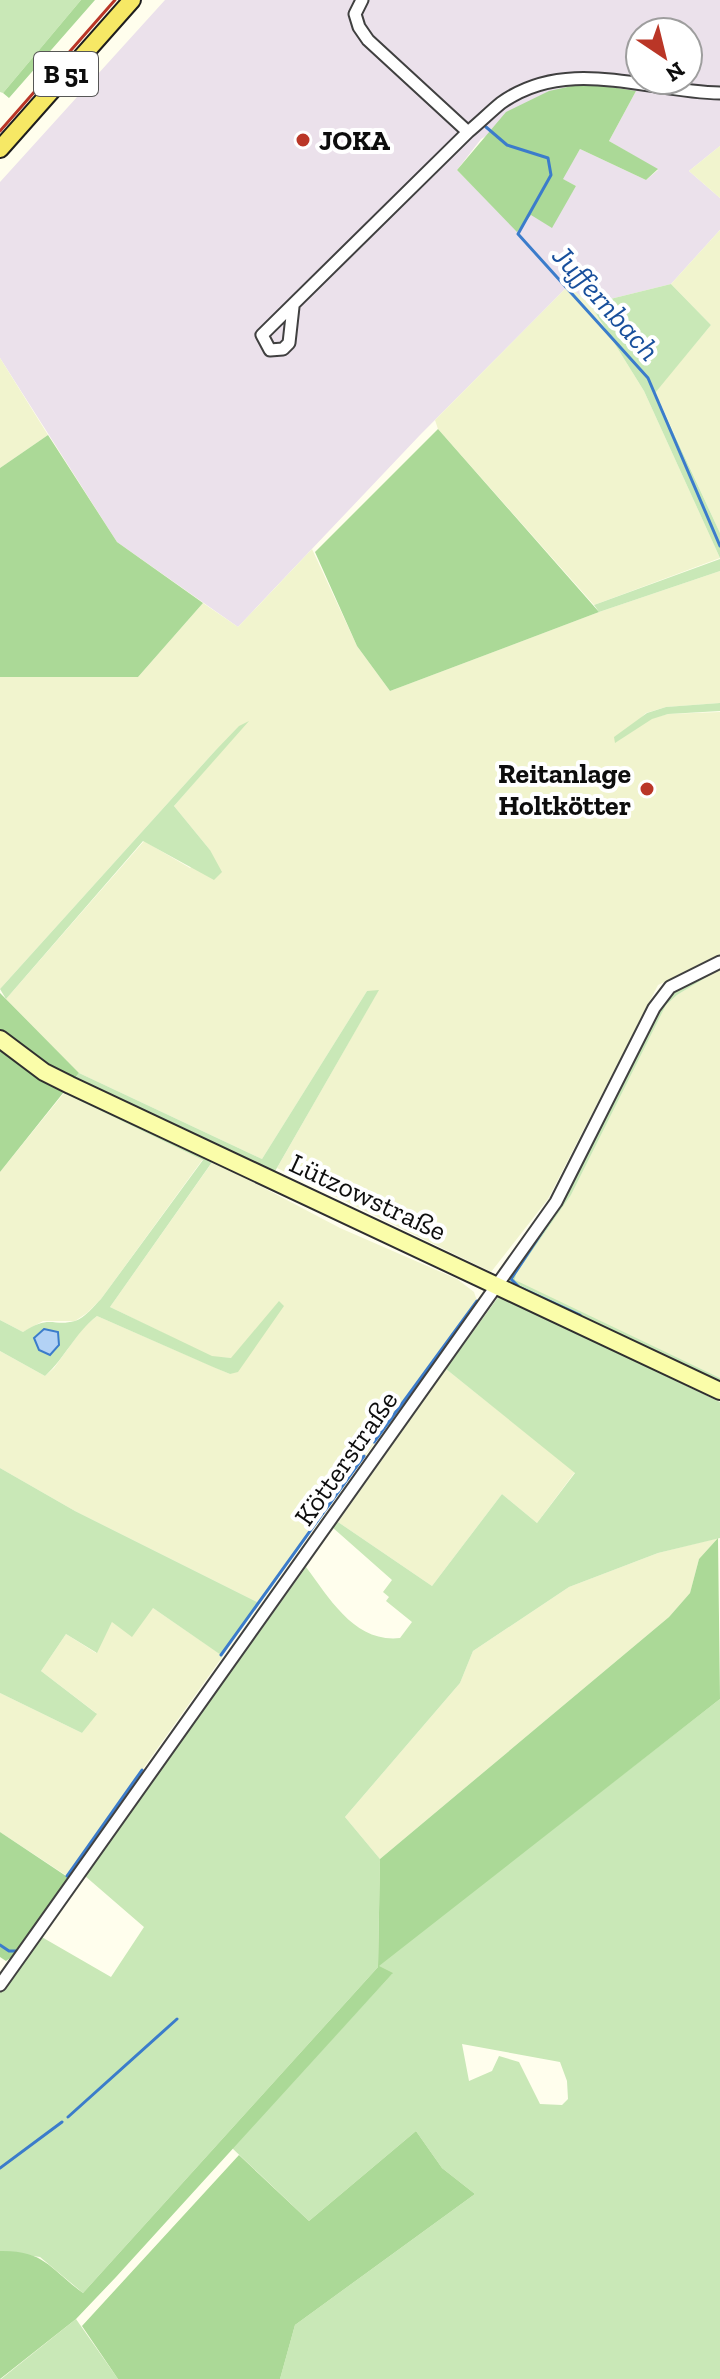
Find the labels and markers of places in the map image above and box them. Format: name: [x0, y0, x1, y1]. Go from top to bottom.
place label: JOKA: [319, 124, 391, 157]
marker: JOKA: [294, 131, 312, 149]
place label: Reitanlage Holtkötter: [498, 757, 631, 822]
marker: Reitanlage Holtkötter: [638, 780, 656, 798]

